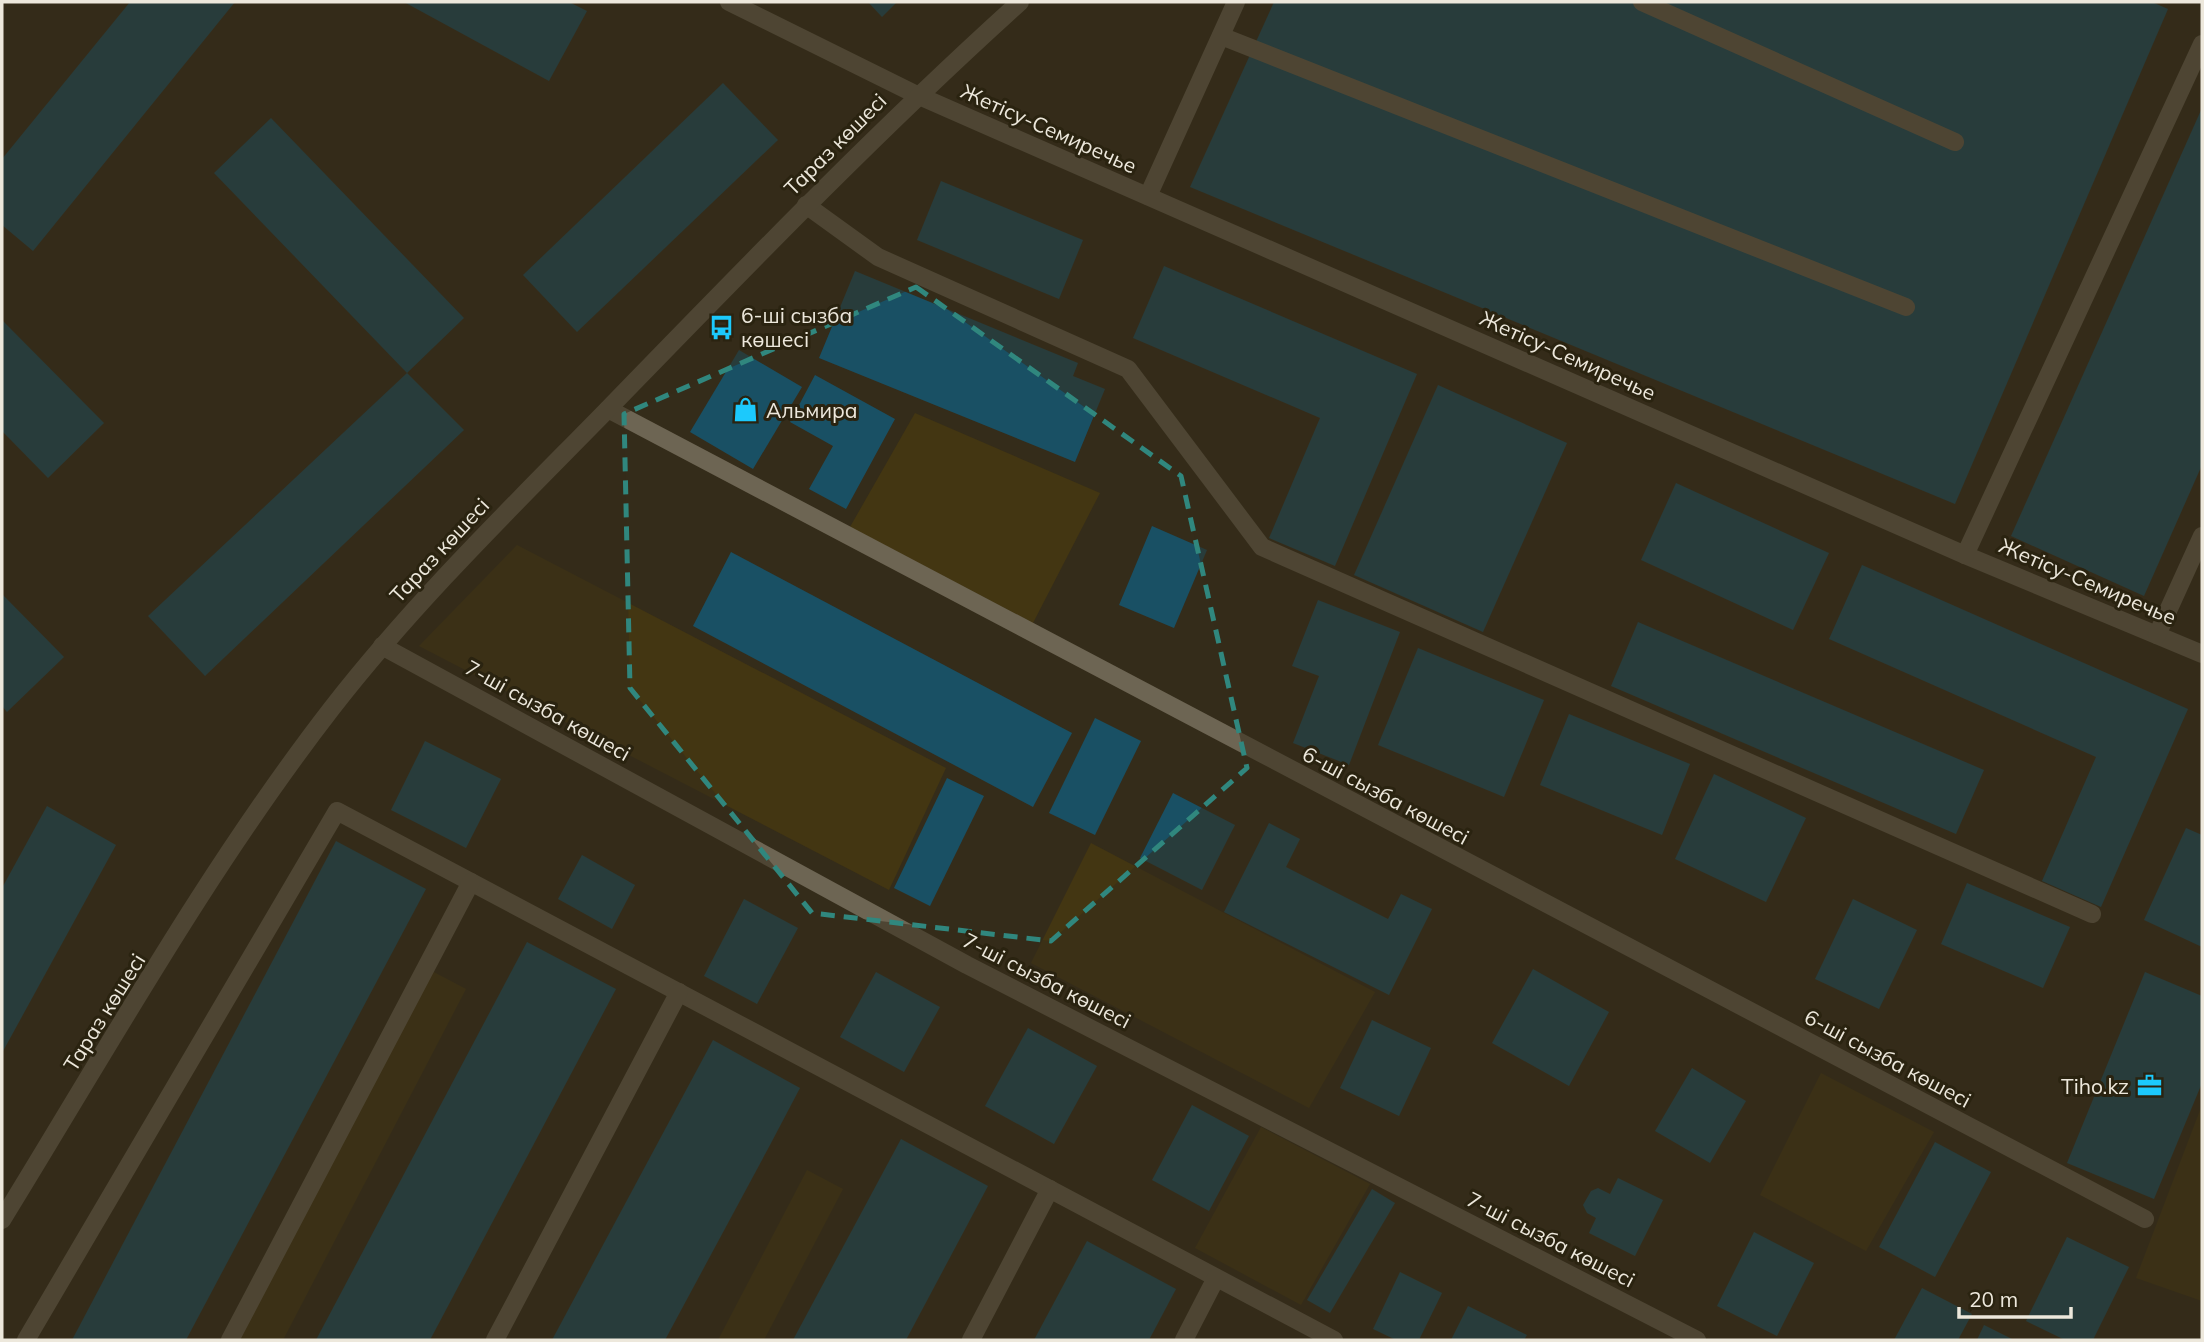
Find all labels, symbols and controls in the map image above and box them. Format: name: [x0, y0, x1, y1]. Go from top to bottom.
street label: Жетісу-Семиречье: [957, 78, 1141, 178]
street label: Тараз көшесі: [779, 88, 891, 200]
place label: 6-ші сызба көшесі: [741, 302, 852, 352]
street label: Жетісу-Семиречье: [1476, 305, 1660, 405]
bus stop icon: 6-ші сызба көшесі: [707, 313, 735, 341]
shop icon: Альмира: [732, 396, 760, 424]
place label: Альмира: [766, 397, 858, 423]
street label: Тараз көшесі: [384, 492, 494, 608]
street label: Жетісу-Семиречье: [1996, 532, 2180, 630]
street label: 7-ші сызба көшесі: [461, 654, 635, 766]
street label: 6-ші сызба көшесі: [1298, 740, 1474, 850]
street label: 7-ші сызба көшесі: [959, 926, 1135, 1034]
street label: Тараз көшесі: [58, 948, 150, 1076]
street label: 6-ші сызба көшесі: [1800, 1003, 1976, 1113]
office icon: Tiho.kz: [2135, 1072, 2163, 1100]
place label: Tiho.kz: [2061, 1073, 2129, 1099]
street label: 7-ші сызба көшесі: [1463, 1185, 1639, 1293]
scale bar: [1959, 1276, 2071, 1320]
text: 20 m: [1969, 1286, 2018, 1312]

